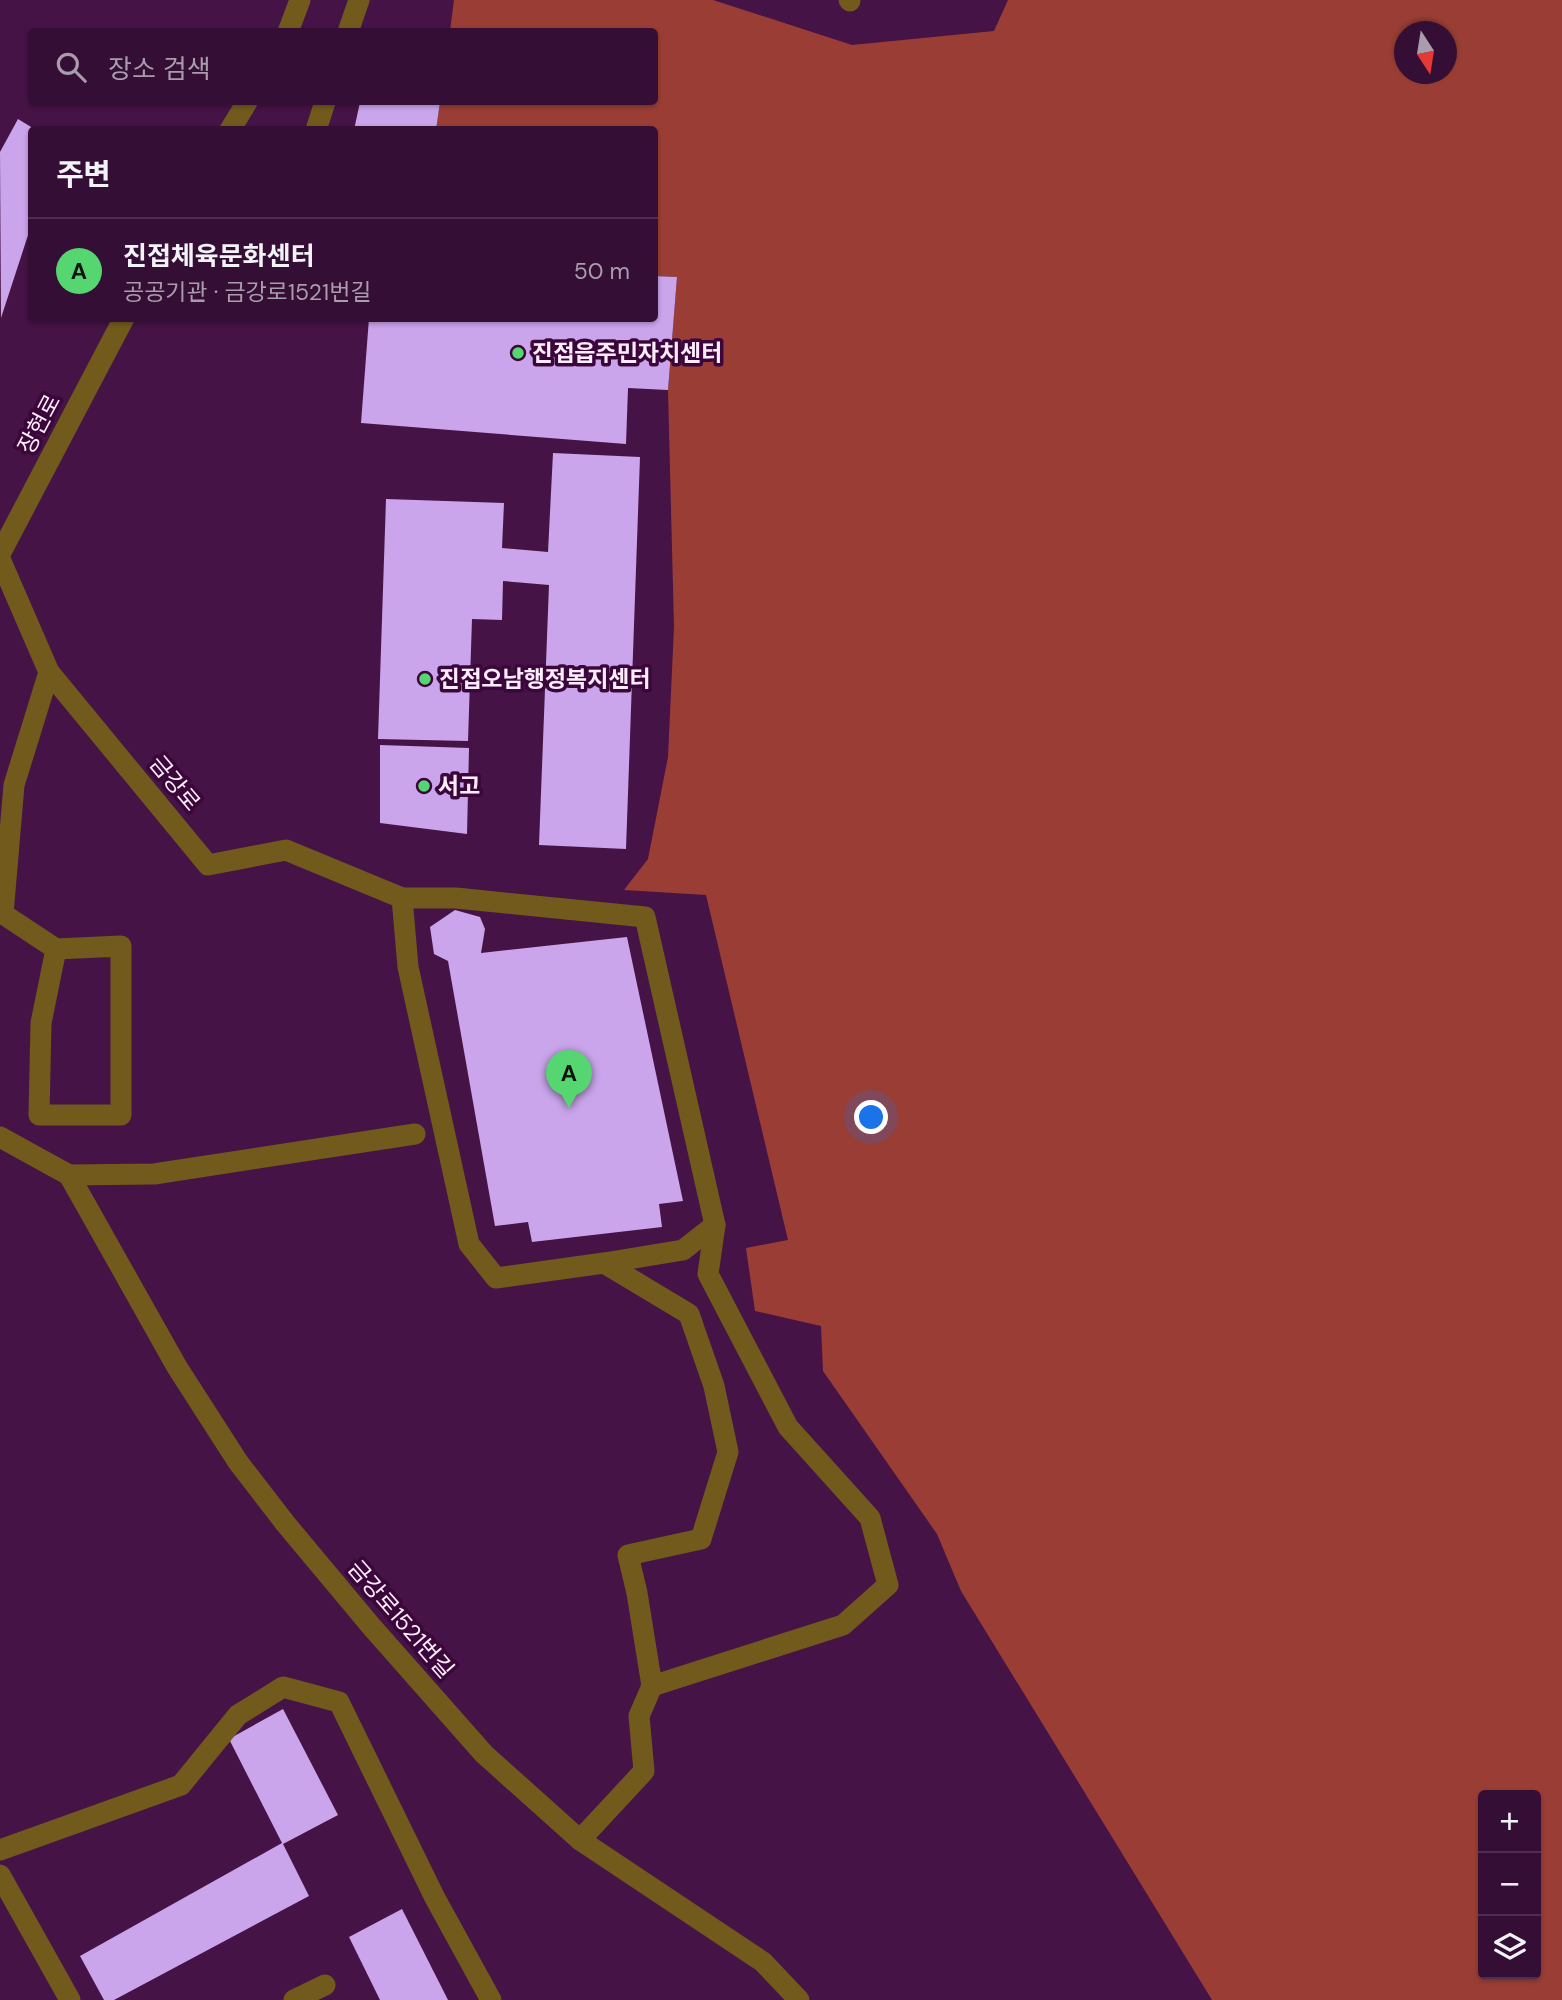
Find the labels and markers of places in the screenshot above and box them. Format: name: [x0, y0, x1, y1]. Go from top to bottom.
place label: 진접읍주민자치센터: [532, 338, 722, 368]
marker: 진접읍주민자치센터: [510, 345, 526, 361]
place label: 진접오남행정복지센터: [439, 664, 651, 694]
marker: 진접오남행정복지센터: [417, 671, 433, 687]
place label: 서고: [438, 771, 480, 801]
marker: 서고: [416, 778, 432, 794]
pin: A: [546, 1050, 592, 1108]

